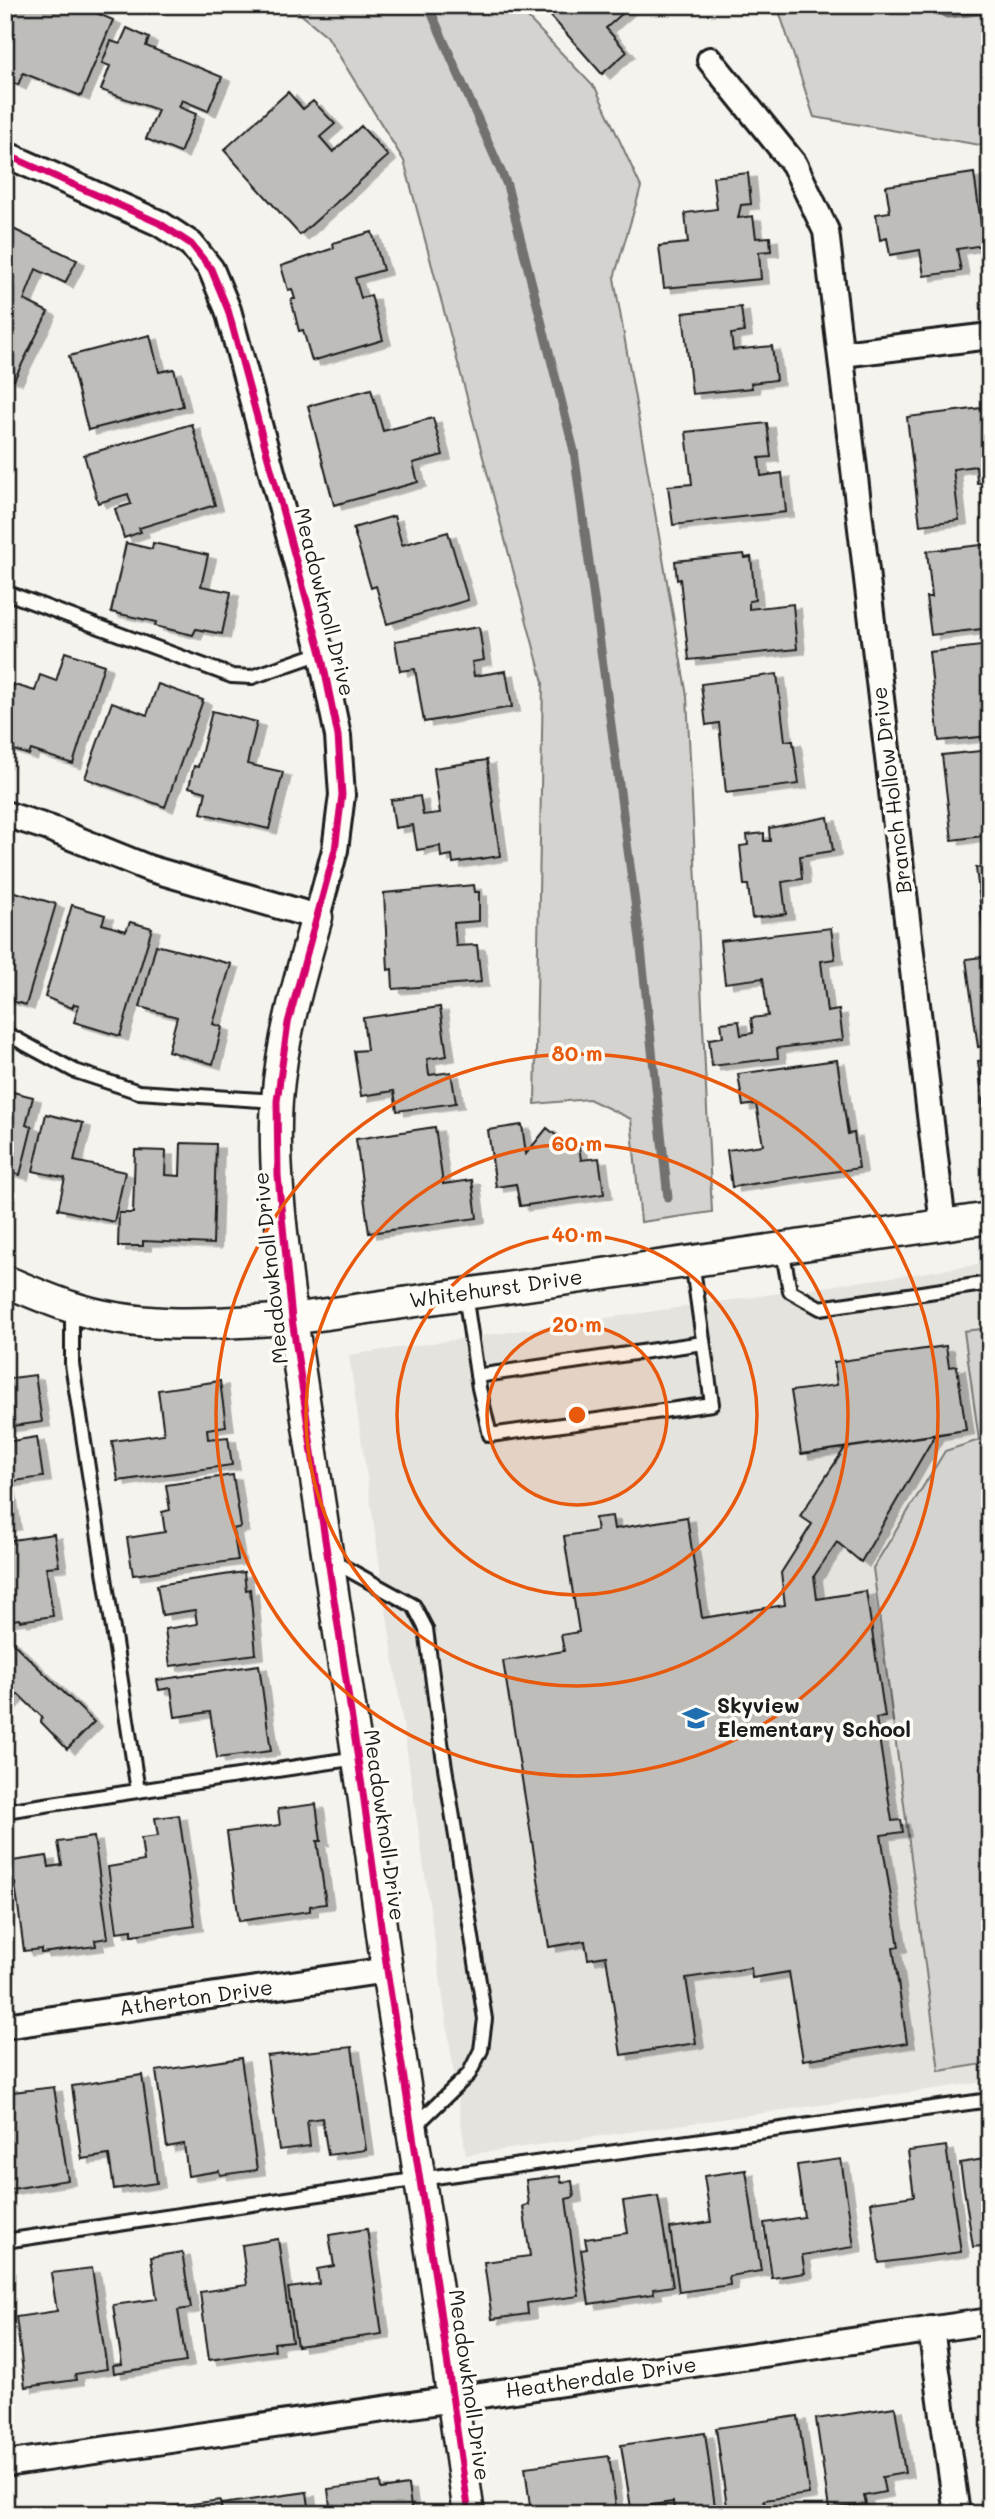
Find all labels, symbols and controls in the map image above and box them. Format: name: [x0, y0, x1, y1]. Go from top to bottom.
street label: Meadowknoll Drive: [289, 505, 362, 698]
street label: Branch Hollow Drive: [864, 685, 917, 895]
text: 80 m: [552, 1039, 602, 1066]
text: 60 m: [552, 1129, 602, 1156]
street label: Meadowknoll Drive: [246, 1171, 293, 1365]
text: 40 m: [551, 1220, 603, 1247]
street label: Whitehurst Drive: [408, 1262, 584, 1313]
text: 20 m: [552, 1310, 602, 1337]
centre of rings: [565, 1403, 589, 1427]
place label: Skyview Elementary School: [717, 1691, 911, 1743]
school or university icon: Skyview Elementary School: [681, 1703, 711, 1733]
street label: Meadowknoll Drive: [359, 1727, 412, 1922]
street label: Atherton Drive: [117, 1972, 274, 2021]
street label: Meadowknoll Drive: [444, 2287, 497, 2482]
street label: Heatherdale Drive: [504, 2350, 698, 2403]

